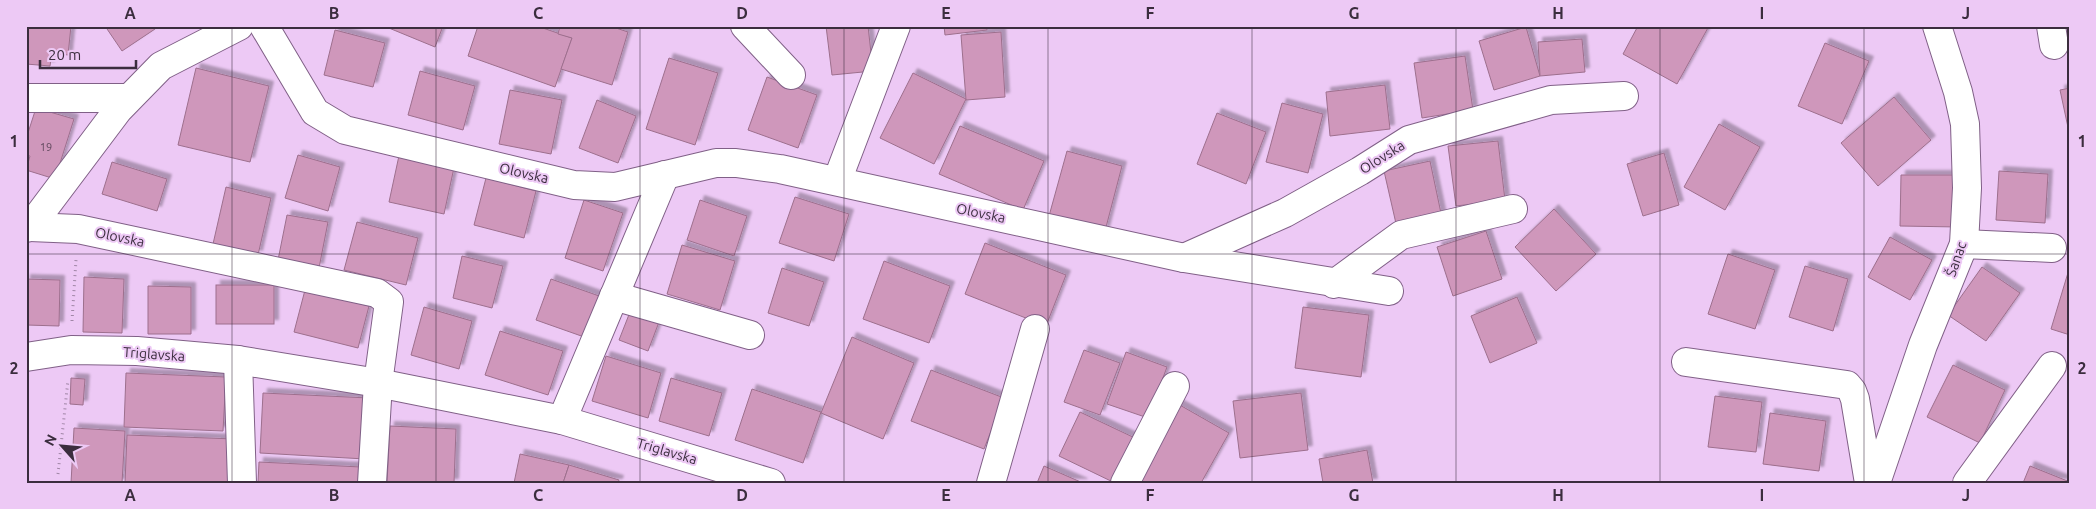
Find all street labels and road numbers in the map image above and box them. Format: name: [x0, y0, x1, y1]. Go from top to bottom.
street label: Olovska: [1357, 137, 1407, 177]
street label: Olovska: [498, 160, 550, 186]
street label: Olovska: [955, 200, 1007, 226]
street label: Olovska: [94, 224, 146, 250]
street label: Šanac: [1942, 238, 1970, 279]
street label: Triglavska: [122, 344, 186, 364]
street label: Triglavska: [635, 435, 699, 467]

